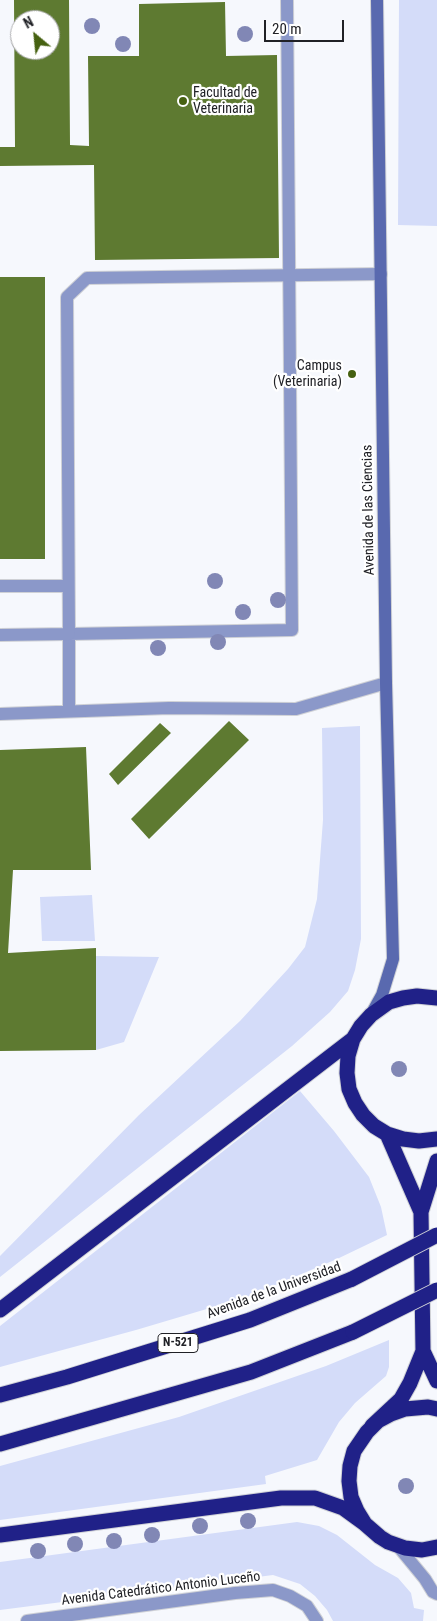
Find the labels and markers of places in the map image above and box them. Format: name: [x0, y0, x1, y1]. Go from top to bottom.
place label: Facultad de Veterinaria: [193, 85, 257, 118]
marker: Facultad de Veterinaria: [177, 95, 189, 107]
place label: Campus (Veterinaria): [273, 358, 342, 391]
marker: Campus (Veterinaria): [346, 368, 358, 380]

